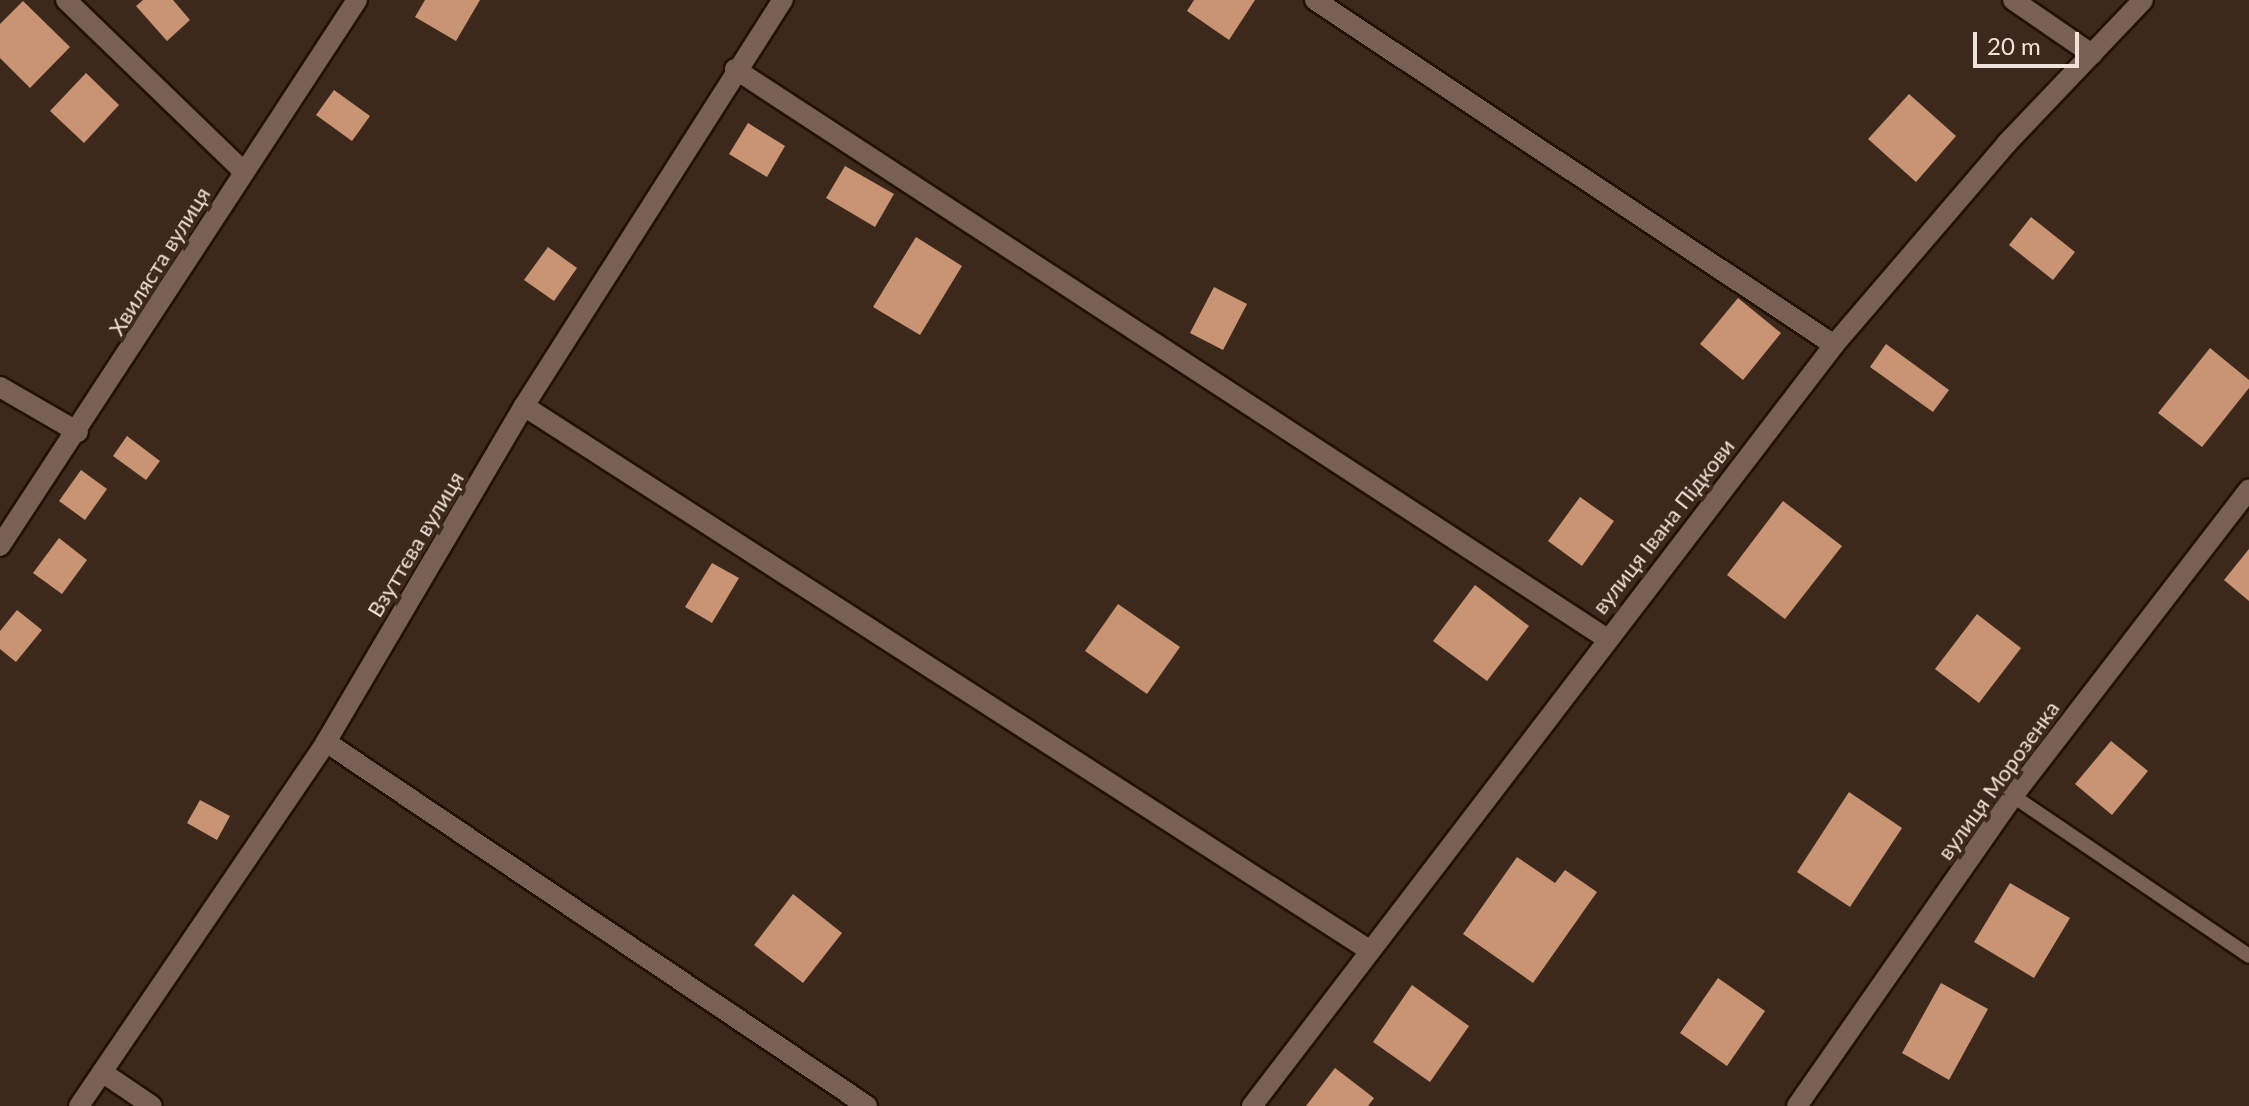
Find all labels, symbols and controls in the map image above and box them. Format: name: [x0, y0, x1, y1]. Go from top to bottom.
scale bar: [1977, 16, 2083, 66]
text: 20 m: [1987, 31, 2041, 60]
street label: Хвиляста вулиця: [103, 182, 215, 340]
street label: вулиця Івана Підкови: [1586, 433, 1740, 619]
street label: Взуттєва вулиця: [361, 466, 469, 622]
street label: вулиця Морозенка: [1932, 696, 2064, 864]

